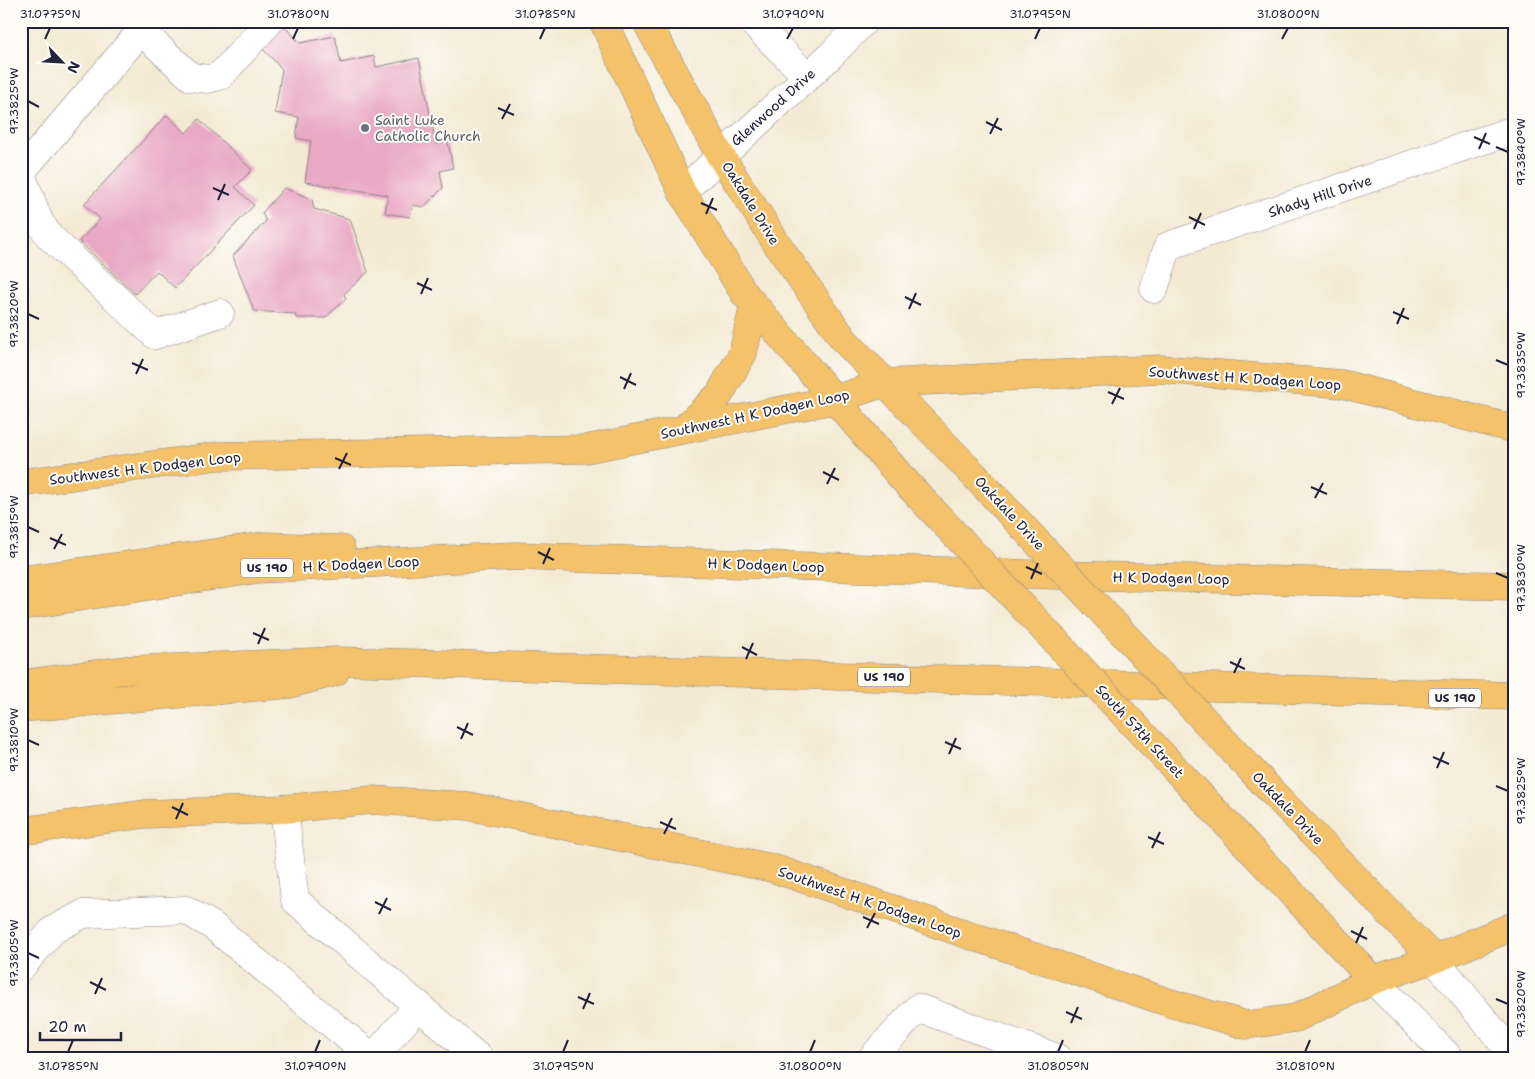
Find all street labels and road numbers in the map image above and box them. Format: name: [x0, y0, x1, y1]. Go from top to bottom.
street label: Glenwood Drive: [727, 64, 819, 150]
street label: Oakdale Drive: [718, 158, 784, 248]
street label: Shady Hill Drive: [1266, 171, 1374, 221]
street label: Southwest H K Dodgen Loop: [1148, 362, 1342, 394]
street label: Southwest H K Dodgen Loop: [659, 385, 851, 443]
street label: Southwest H K Dodgen Loop: [48, 447, 242, 489]
street label: Oakdale Drive: [971, 472, 1049, 554]
street label: H K Dodgen Loop: [302, 552, 420, 576]
street label: H K Dodgen Loop: [707, 554, 825, 576]
road number: US 190: [241, 558, 293, 578]
street label: H K Dodgen Loop: [1112, 568, 1230, 588]
road number: US 190: [858, 668, 910, 686]
street label: South 57th Street: [1092, 680, 1188, 782]
road number: US 190: [1429, 688, 1481, 708]
street label: Oakdale Drive: [1249, 768, 1328, 848]
street label: Southwest H K Dodgen Loop: [776, 862, 964, 942]

